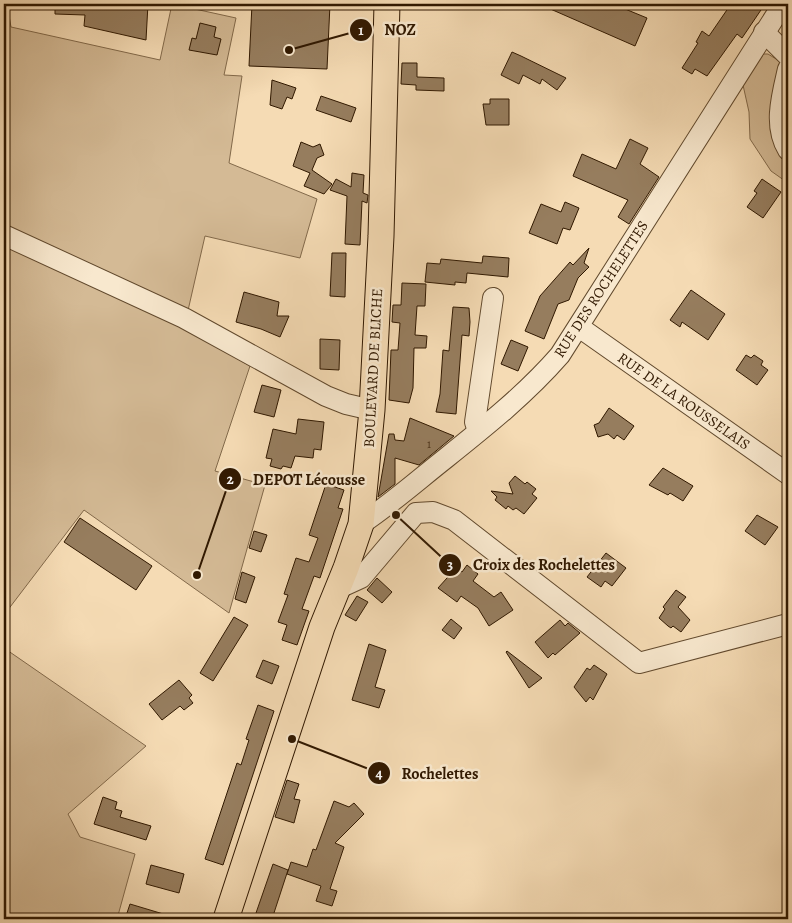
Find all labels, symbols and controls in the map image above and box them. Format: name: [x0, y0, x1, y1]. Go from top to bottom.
callout: NOZ: [349, 14, 425, 45]
text: NOZ: [384, 19, 416, 41]
text: 1: [358, 20, 364, 40]
street label: RUE DES ROCHELETTES: [549, 217, 653, 361]
street label: BOULEVARD DE BLICHE: [359, 288, 387, 448]
street label: RUE DE LA ROUSSELAIS: [614, 348, 754, 454]
house number: 1: [427, 436, 431, 452]
callout: DEPOT Lécousse: [218, 464, 375, 495]
text: 2: [226, 469, 234, 489]
text: DEPOT Lécousse: [253, 469, 365, 491]
callout: Croix des Rochelettes: [438, 549, 625, 580]
text: Croix des Rochelettes: [473, 554, 615, 576]
text: 3: [447, 555, 453, 575]
callout: Rochelettes: [367, 758, 489, 789]
text: 4: [375, 763, 383, 783]
text: Rochelettes: [401, 763, 479, 785]

